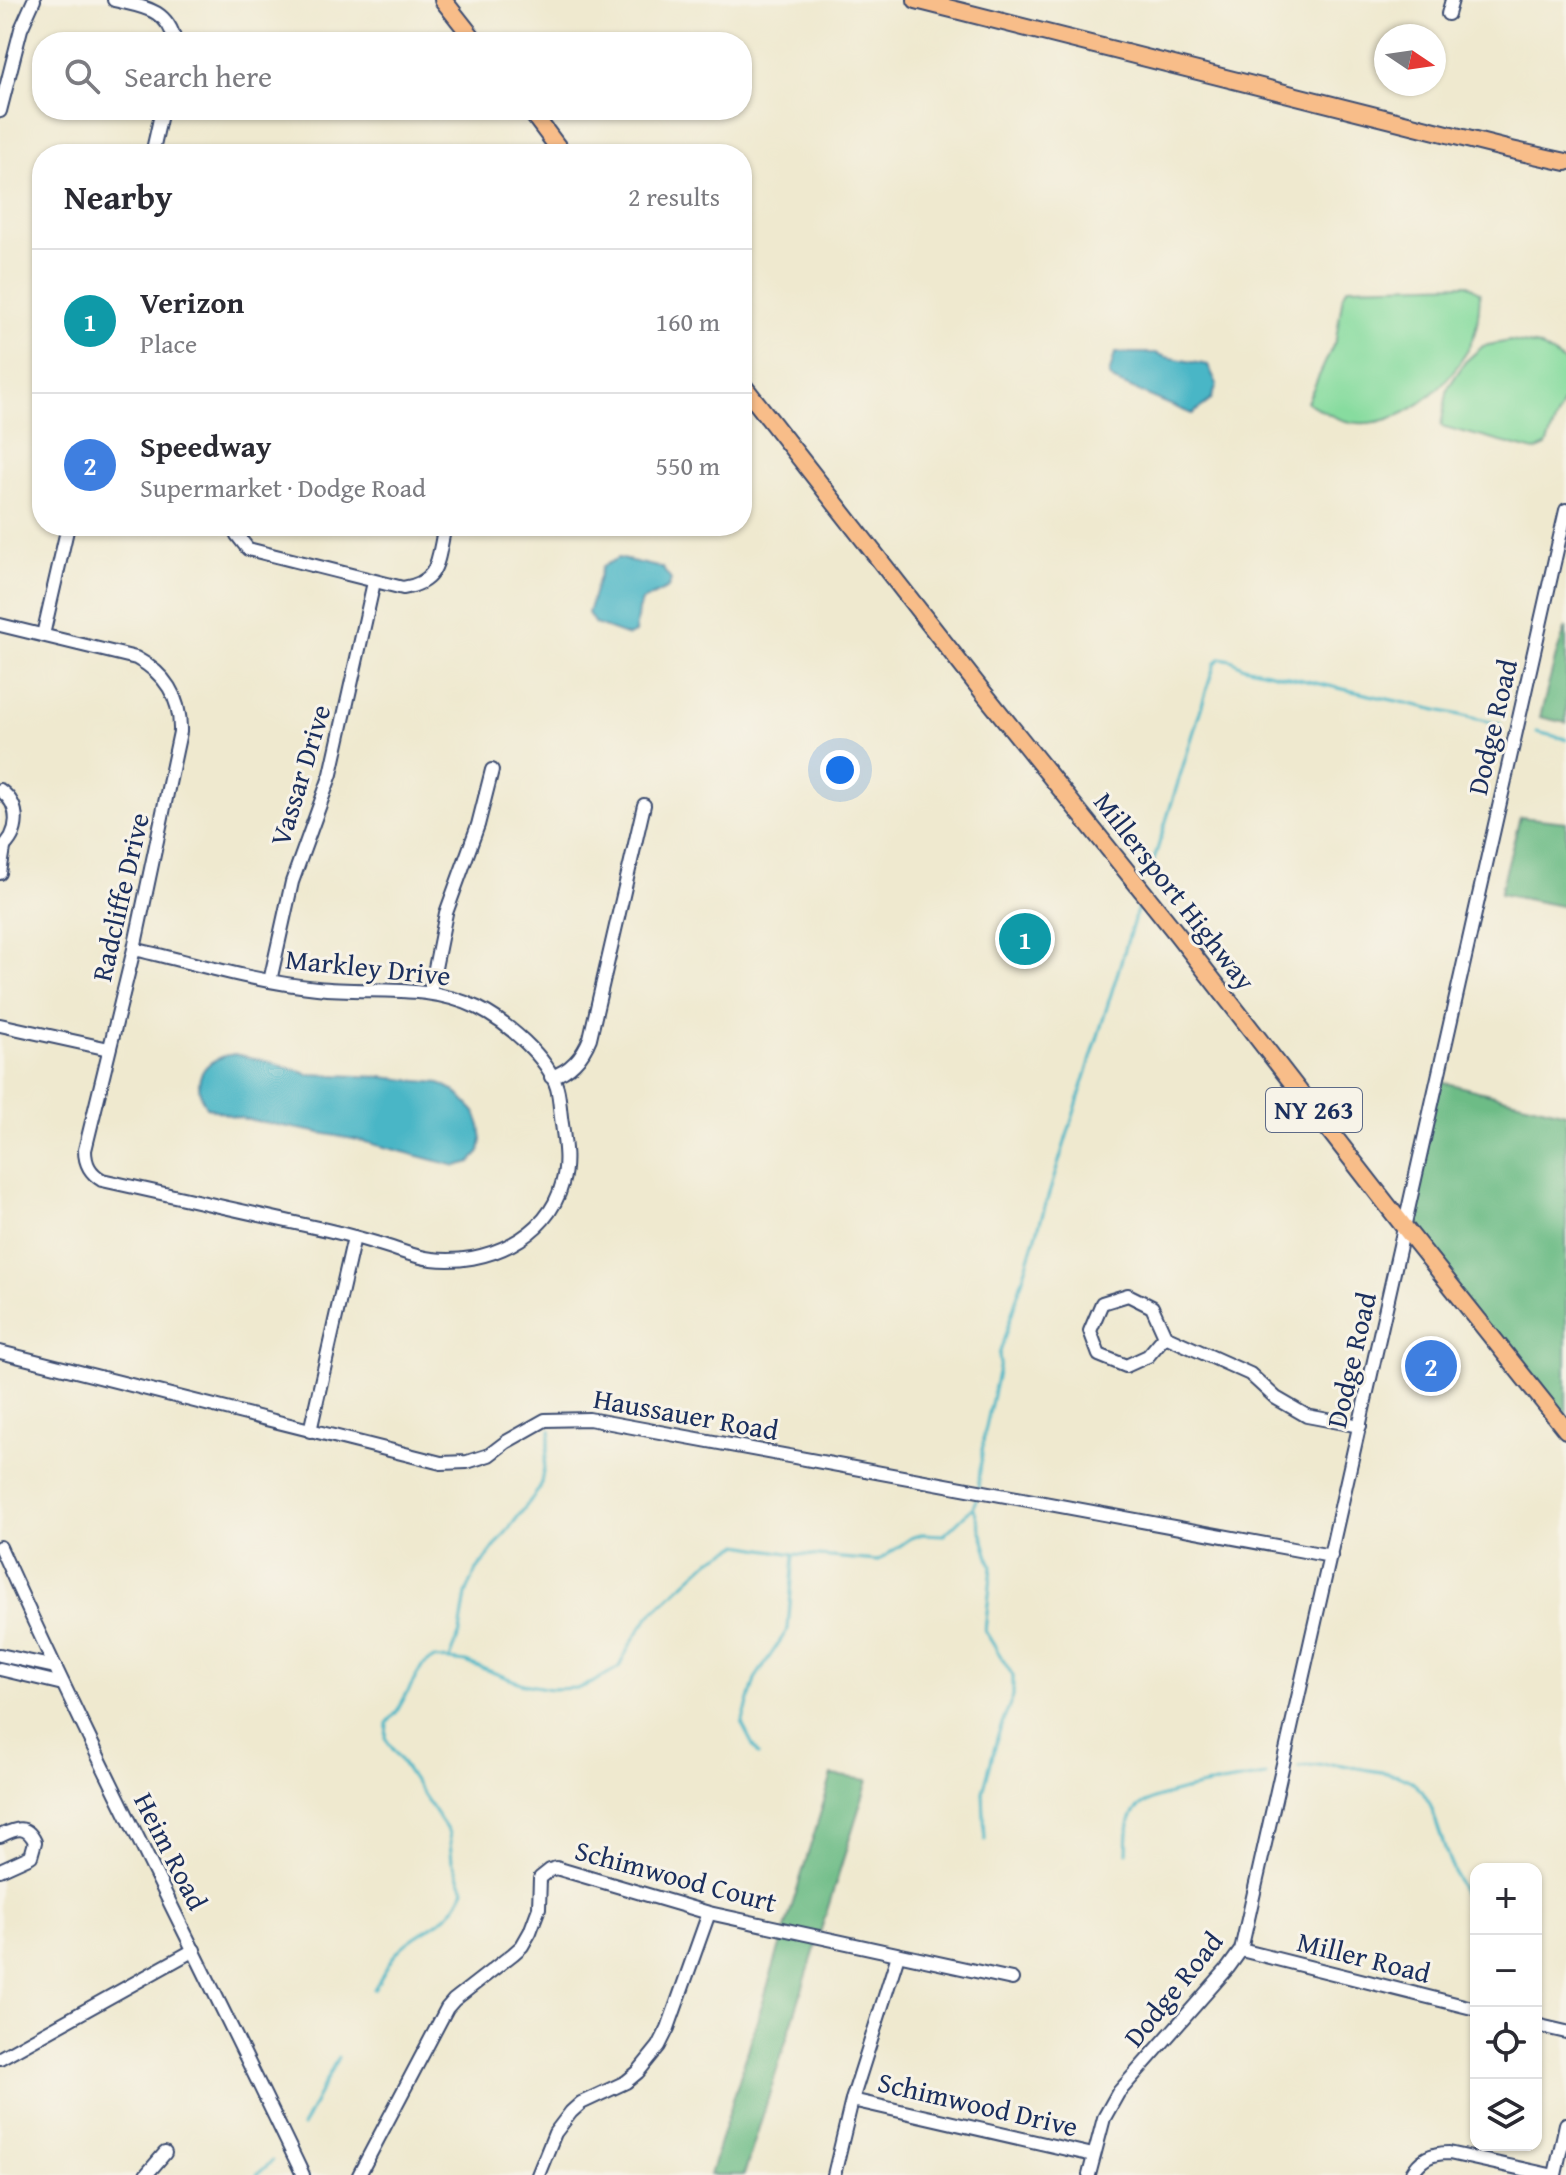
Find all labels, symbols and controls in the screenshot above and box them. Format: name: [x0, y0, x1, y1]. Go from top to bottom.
north arrow: [1374, 24, 1446, 96]
search box: [32, 32, 752, 120]
icon: search: [60, 54, 104, 98]
text: Search here: [124, 54, 272, 98]
text: Nearby: [64, 172, 173, 221]
text: 2 results: [628, 177, 720, 216]
text: Verizon: [140, 280, 244, 324]
text: 1: [83, 302, 97, 341]
text: 160 m: [655, 302, 720, 341]
text: Place: [140, 324, 197, 363]
text: Speedway: [140, 424, 271, 468]
text: 2: [83, 446, 97, 485]
text: 550 m: [655, 446, 720, 485]
text: Supermarket · Dodge Road: [140, 468, 426, 507]
street label: Dodge Road: [1456, 655, 1527, 799]
street label: Vassar Drive: [259, 699, 340, 851]
your location: [820, 750, 860, 790]
street label: Millersport Highway: [1085, 783, 1266, 999]
street label: Radcliffe Drive: [80, 808, 159, 985]
pin: 1: [999, 909, 1051, 969]
street label: Markley Drive: [283, 937, 453, 996]
road number: NY 263: [1266, 1088, 1362, 1132]
street label: Dodge Road: [1315, 1288, 1386, 1432]
pin: 2: [1405, 1336, 1457, 1396]
street label: Haussauer Road: [590, 1377, 782, 1450]
street label: Heim Road: [124, 1785, 219, 1917]
street label: Schimwood Court: [571, 1829, 782, 1922]
map controls: [1470, 1863, 1542, 2151]
button: +: [1470, 1863, 1542, 1935]
street label: Miller Road: [1293, 1920, 1435, 1993]
street label: Dodge Road: [1113, 1922, 1232, 2055]
button: −: [1470, 1935, 1542, 2007]
button: locate: [1470, 2007, 1542, 2079]
street label: Schimwood Drive: [874, 2061, 1082, 2146]
button: layers: [1470, 2079, 1542, 2151]

